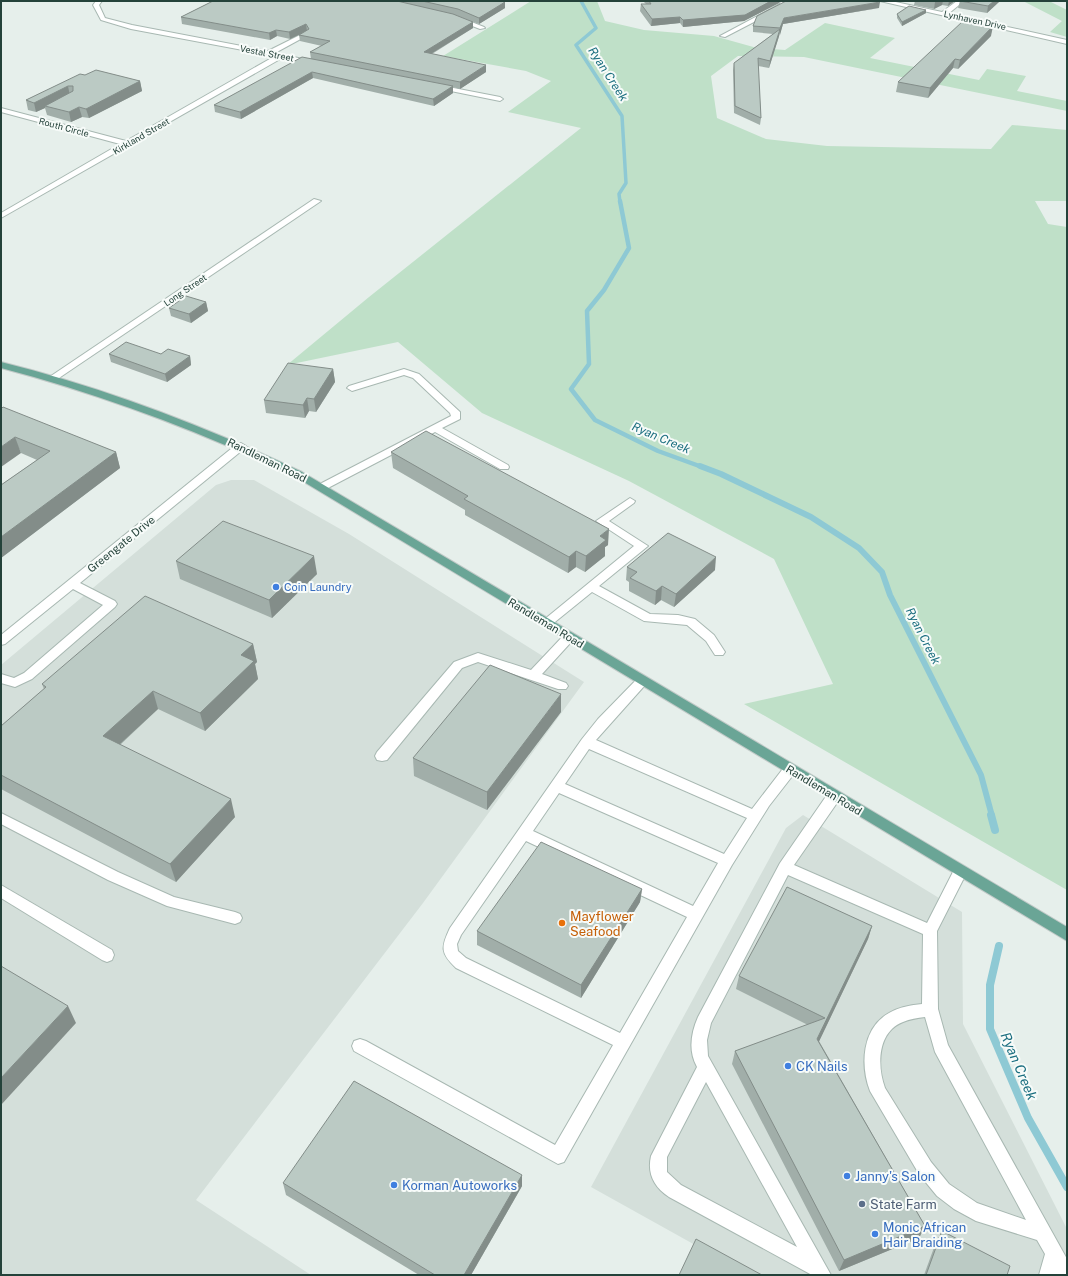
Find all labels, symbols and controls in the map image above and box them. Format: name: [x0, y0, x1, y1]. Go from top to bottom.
street label: Lynhaven Drive: [943, 8, 1007, 32]
street label: Vestal Street: [239, 42, 295, 64]
water label: Ryan Creek: [585, 44, 631, 104]
street label: Routh Circle: [38, 115, 90, 139]
street label: Kirkland Street: [111, 115, 172, 157]
street label: Long Street: [161, 271, 209, 308]
water label: Ryan Creek: [630, 419, 693, 457]
street label: Randleman Road: [226, 436, 308, 484]
street label: Greengate Drive: [85, 513, 157, 575]
place label: Coin Laundry: [284, 581, 352, 593]
marker: Coin Laundry: [271, 582, 281, 592]
street label: Randleman Road: [506, 596, 586, 650]
water label: Ryan Creek: [903, 605, 943, 667]
street label: Randleman Road: [784, 763, 864, 817]
place label: Mayflower Seafood: [570, 909, 634, 939]
marker: Mayflower Seafood: [557, 918, 567, 928]
water label: Ryan Creek: [998, 1030, 1041, 1103]
place label: CK Nails: [796, 1059, 848, 1074]
marker: CK Nails: [783, 1061, 793, 1071]
place label: Janny's Salon: [855, 1169, 935, 1184]
marker: Janny's Salon: [842, 1171, 852, 1181]
place label: Korman Autoworks: [402, 1178, 517, 1193]
marker: Korman Autoworks: [389, 1180, 399, 1190]
place label: State Farm: [870, 1197, 937, 1212]
marker: State Farm: [857, 1199, 867, 1209]
place label: Monic African Hair Braiding: [883, 1220, 966, 1250]
marker: Monic African Hair Braiding: [870, 1229, 880, 1239]

